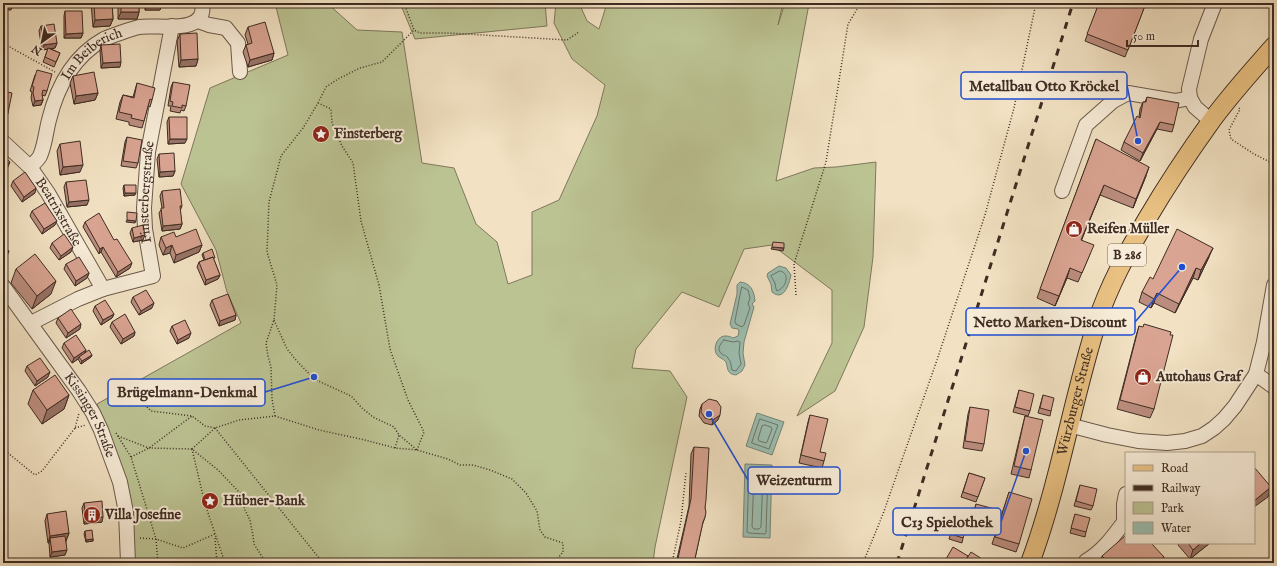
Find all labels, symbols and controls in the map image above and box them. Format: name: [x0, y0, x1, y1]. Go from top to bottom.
north arrow: [22, 22, 62, 62]
scale bar: [1127, 22, 1198, 48]
street label: Im Beiberich: [57, 24, 125, 84]
text: 50 m: [1133, 29, 1155, 44]
text: N: [29, 41, 46, 59]
callout: Metallbau Otto Kröckel: [961, 72, 1127, 99]
text: Metallbau Otto Kröckel: [969, 77, 1120, 96]
place icon: Finsterberg: [311, 124, 331, 144]
place label: Finsterberg: [334, 125, 403, 143]
street label: Finsterbergstraße: [135, 139, 159, 245]
street label: Beatrixstraße: [31, 174, 86, 250]
shop icon: Reifen Müller: [1064, 219, 1084, 239]
place label: Reifen Müller: [1087, 220, 1170, 238]
road number: B 286: [1108, 244, 1146, 266]
callout: Netto Marken-Discount: [966, 308, 1135, 335]
text: Netto Marken-Discount: [972, 313, 1128, 332]
street label: Würzburger Straße: [1053, 345, 1098, 457]
shop icon: Autohaus Graf: [1133, 367, 1153, 387]
place label: Autohaus Graf: [1155, 368, 1244, 386]
street label: Kissinger Straße: [60, 369, 119, 460]
callout: Brügelmann-Denkmal: [108, 379, 265, 406]
text: Brügelmann-Denkmal: [117, 383, 258, 402]
legend: [1125, 452, 1255, 544]
text: Road: [1161, 461, 1189, 476]
callout: Weizenturm: [748, 467, 840, 494]
text: Weizenturm: [755, 471, 833, 490]
text: Railway: [1161, 481, 1200, 496]
place icon: Hübner-Bank: [200, 491, 220, 511]
place label: Hübner-Bank: [223, 492, 306, 510]
text: Park: [1161, 501, 1184, 516]
building icon: Villa Josefine: [82, 505, 102, 525]
place label: Villa Josefine: [104, 506, 182, 524]
callout: C13 Spielothek: [893, 508, 1001, 535]
text: C13 Spielothek: [901, 513, 994, 532]
text: Water: [1161, 521, 1192, 536]

